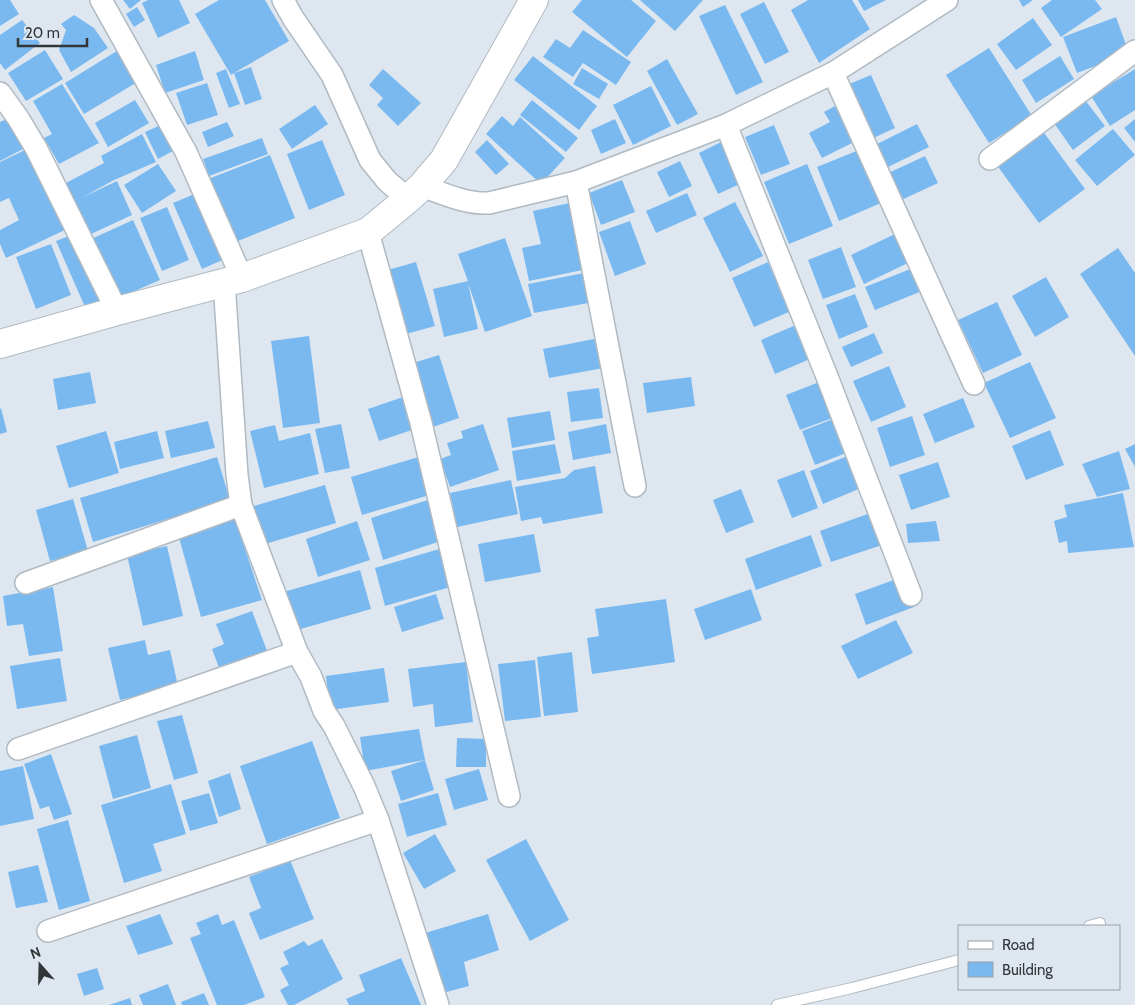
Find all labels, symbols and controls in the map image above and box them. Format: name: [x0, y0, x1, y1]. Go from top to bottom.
scale bar: [18, 15, 86, 47]
text: 20 m: [25, 24, 60, 42]
legend: [958, 925, 1120, 990]
text: Road: [1002, 936, 1035, 954]
north arrow: [15, 940, 65, 990]
text: N: [28, 943, 43, 963]
text: Building: [1002, 961, 1053, 979]

